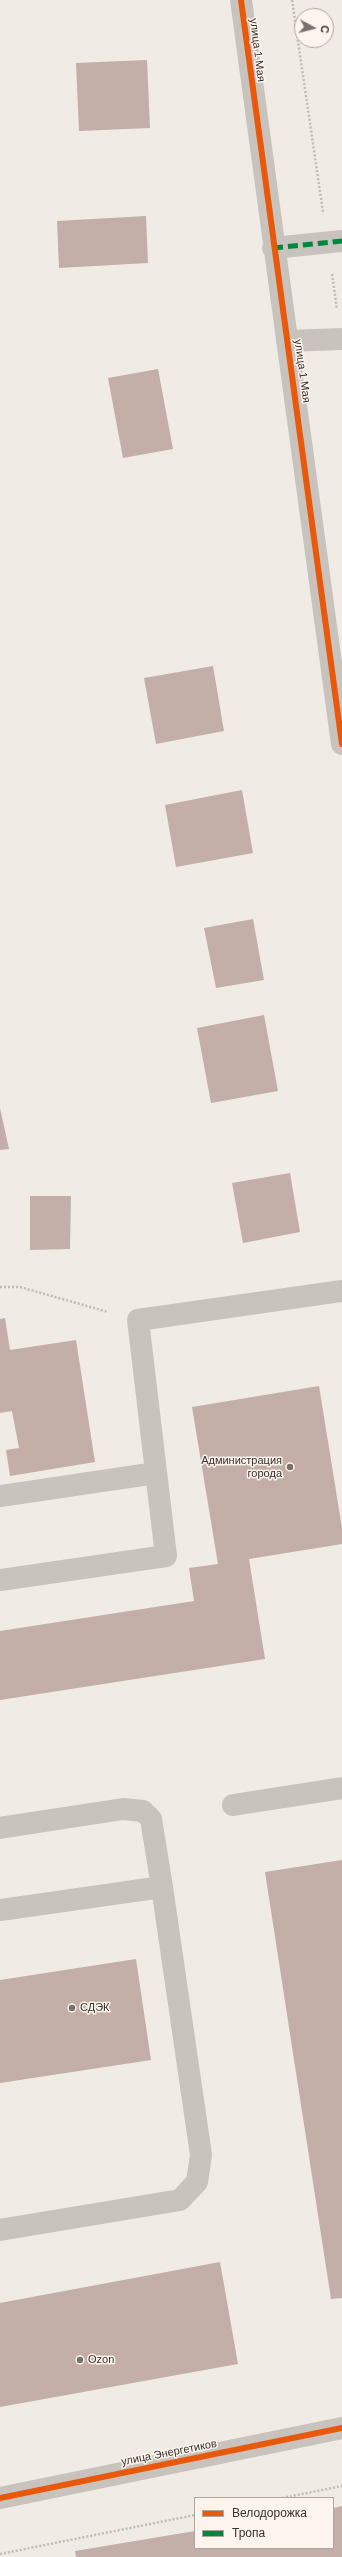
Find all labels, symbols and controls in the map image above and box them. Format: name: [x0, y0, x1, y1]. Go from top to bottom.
north arrow: [294, 8, 334, 48]
street label: улица 1 Мая: [247, 18, 267, 82]
text: С: [318, 25, 331, 34]
street label: улица 1 Мая: [291, 338, 313, 404]
place label: Администрация города: [201, 1454, 282, 1480]
marker: Администрация города: [285, 1462, 295, 1472]
place label: СДЭК: [80, 2001, 109, 2015]
marker: СДЭК: [67, 2003, 77, 2013]
place label: Ozon: [88, 2353, 114, 2367]
marker: Ozon: [75, 2355, 85, 2365]
street label: улица Энергетиков: [120, 2437, 218, 2469]
legend: [194, 2497, 334, 2549]
text: Велодорожка: [232, 2506, 307, 2520]
text: Тропа: [232, 2526, 265, 2540]

